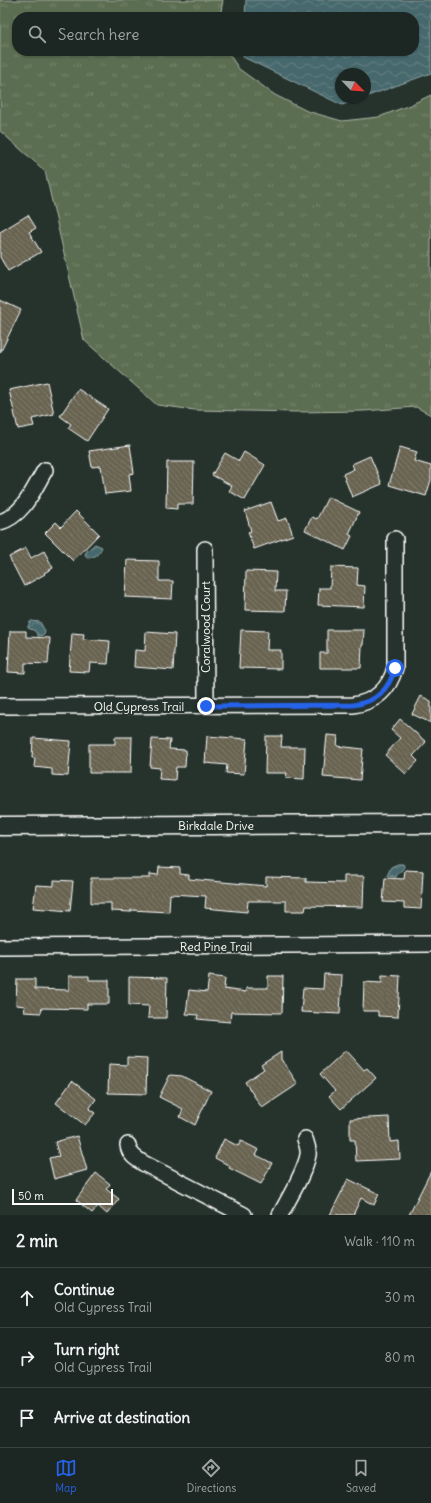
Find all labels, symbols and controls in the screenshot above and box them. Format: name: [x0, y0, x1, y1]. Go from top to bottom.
search box: [12, 12, 419, 56]
icon: search: [26, 23, 48, 45]
text: Search here: [58, 25, 139, 44]
north arrow: [335, 68, 371, 104]
street label: Coralwood Court: [198, 581, 213, 673]
route start: [386, 659, 404, 677]
route end: [197, 697, 215, 715]
street label: Old Cypress Trail: [94, 699, 184, 714]
street label: Birkdale Drive: [178, 818, 254, 833]
street label: Red Pine Trail: [180, 939, 252, 954]
scale bar: [12, 1187, 113, 1206]
text: 50 m: [18, 1189, 44, 1203]
text: 2 min: [16, 1230, 58, 1252]
text: Walk · 110 m: [344, 1233, 415, 1250]
text: Continue: [54, 1280, 115, 1299]
icon: ahead: [16, 1287, 38, 1309]
text: 30 m: [385, 1289, 415, 1306]
text: Old Cypress Trail: [54, 1299, 152, 1316]
text: Turn right: [54, 1340, 119, 1359]
icon: right: [16, 1347, 38, 1369]
text: 80 m: [384, 1349, 415, 1366]
text: Old Cypress Trail: [54, 1359, 152, 1376]
icon: arrive: [16, 1407, 38, 1429]
text: Arrive at destination: [54, 1408, 190, 1427]
tab: Map: [55, 1457, 77, 1495]
tab: Directions: [187, 1457, 236, 1495]
tab: Saved: [346, 1457, 376, 1495]

